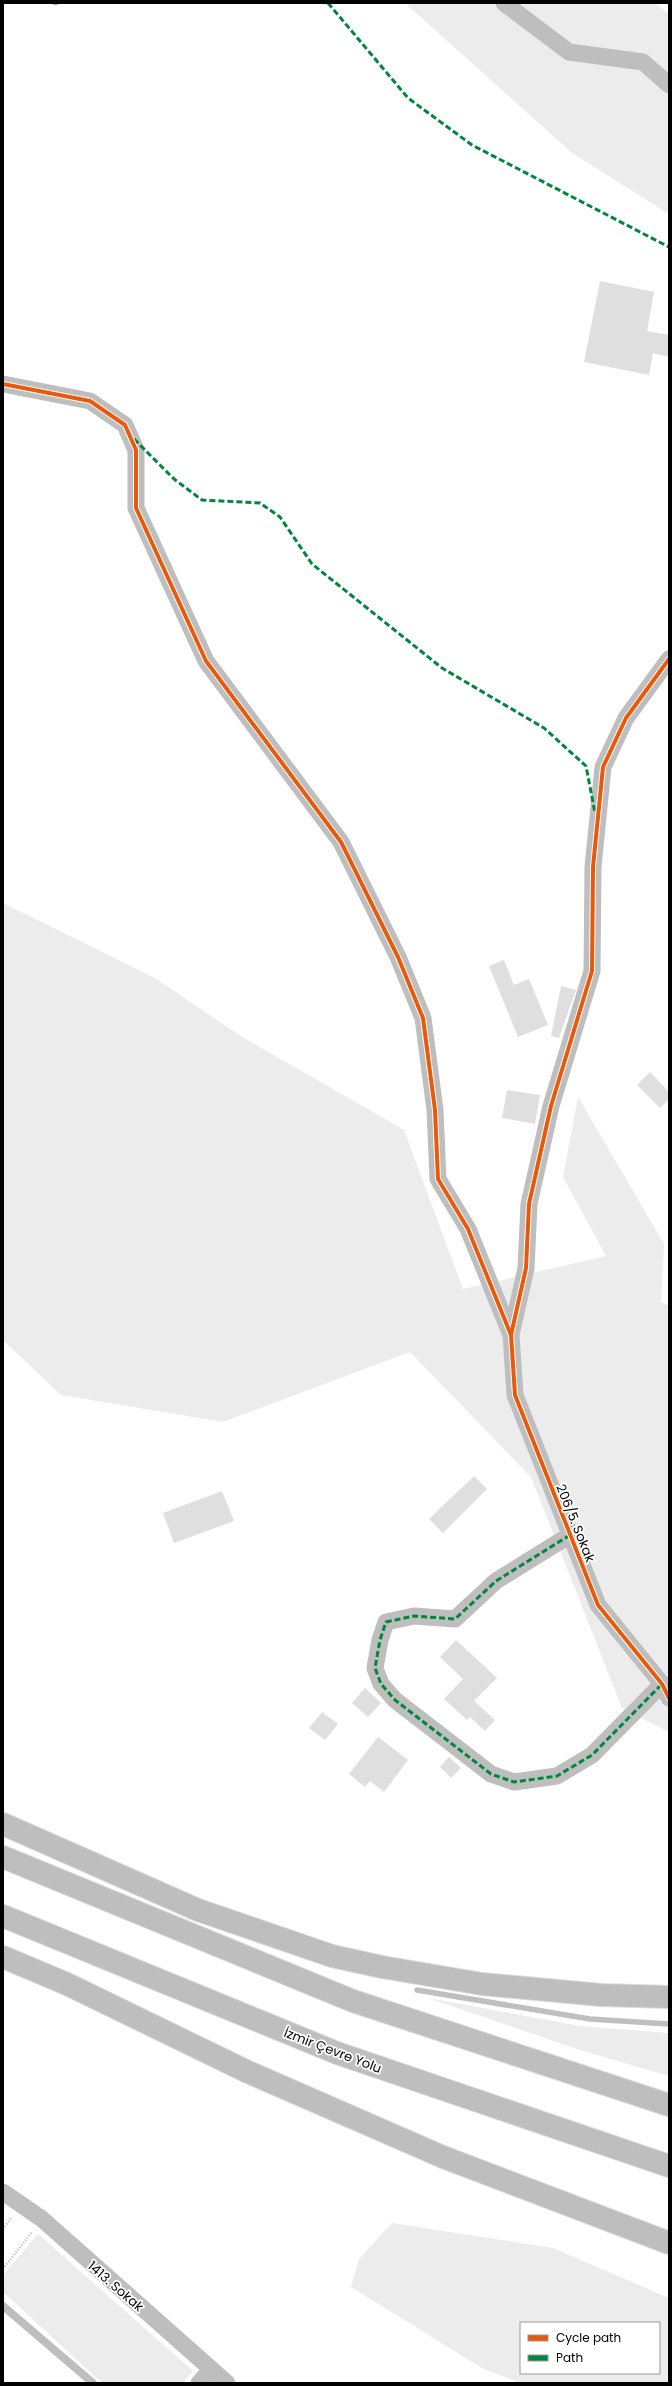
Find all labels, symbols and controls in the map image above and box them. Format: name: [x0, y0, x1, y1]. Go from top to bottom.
street label: 206/5. Sokak: [551, 1481, 600, 1565]
street label: İzmir Çevre Yolu: [281, 2023, 384, 2078]
street label: 1413. Sokak: [84, 2257, 148, 2316]
legend: [520, 2322, 660, 2374]
text: Cycle path: [556, 2329, 621, 2346]
text: Path: [556, 2349, 583, 2366]

